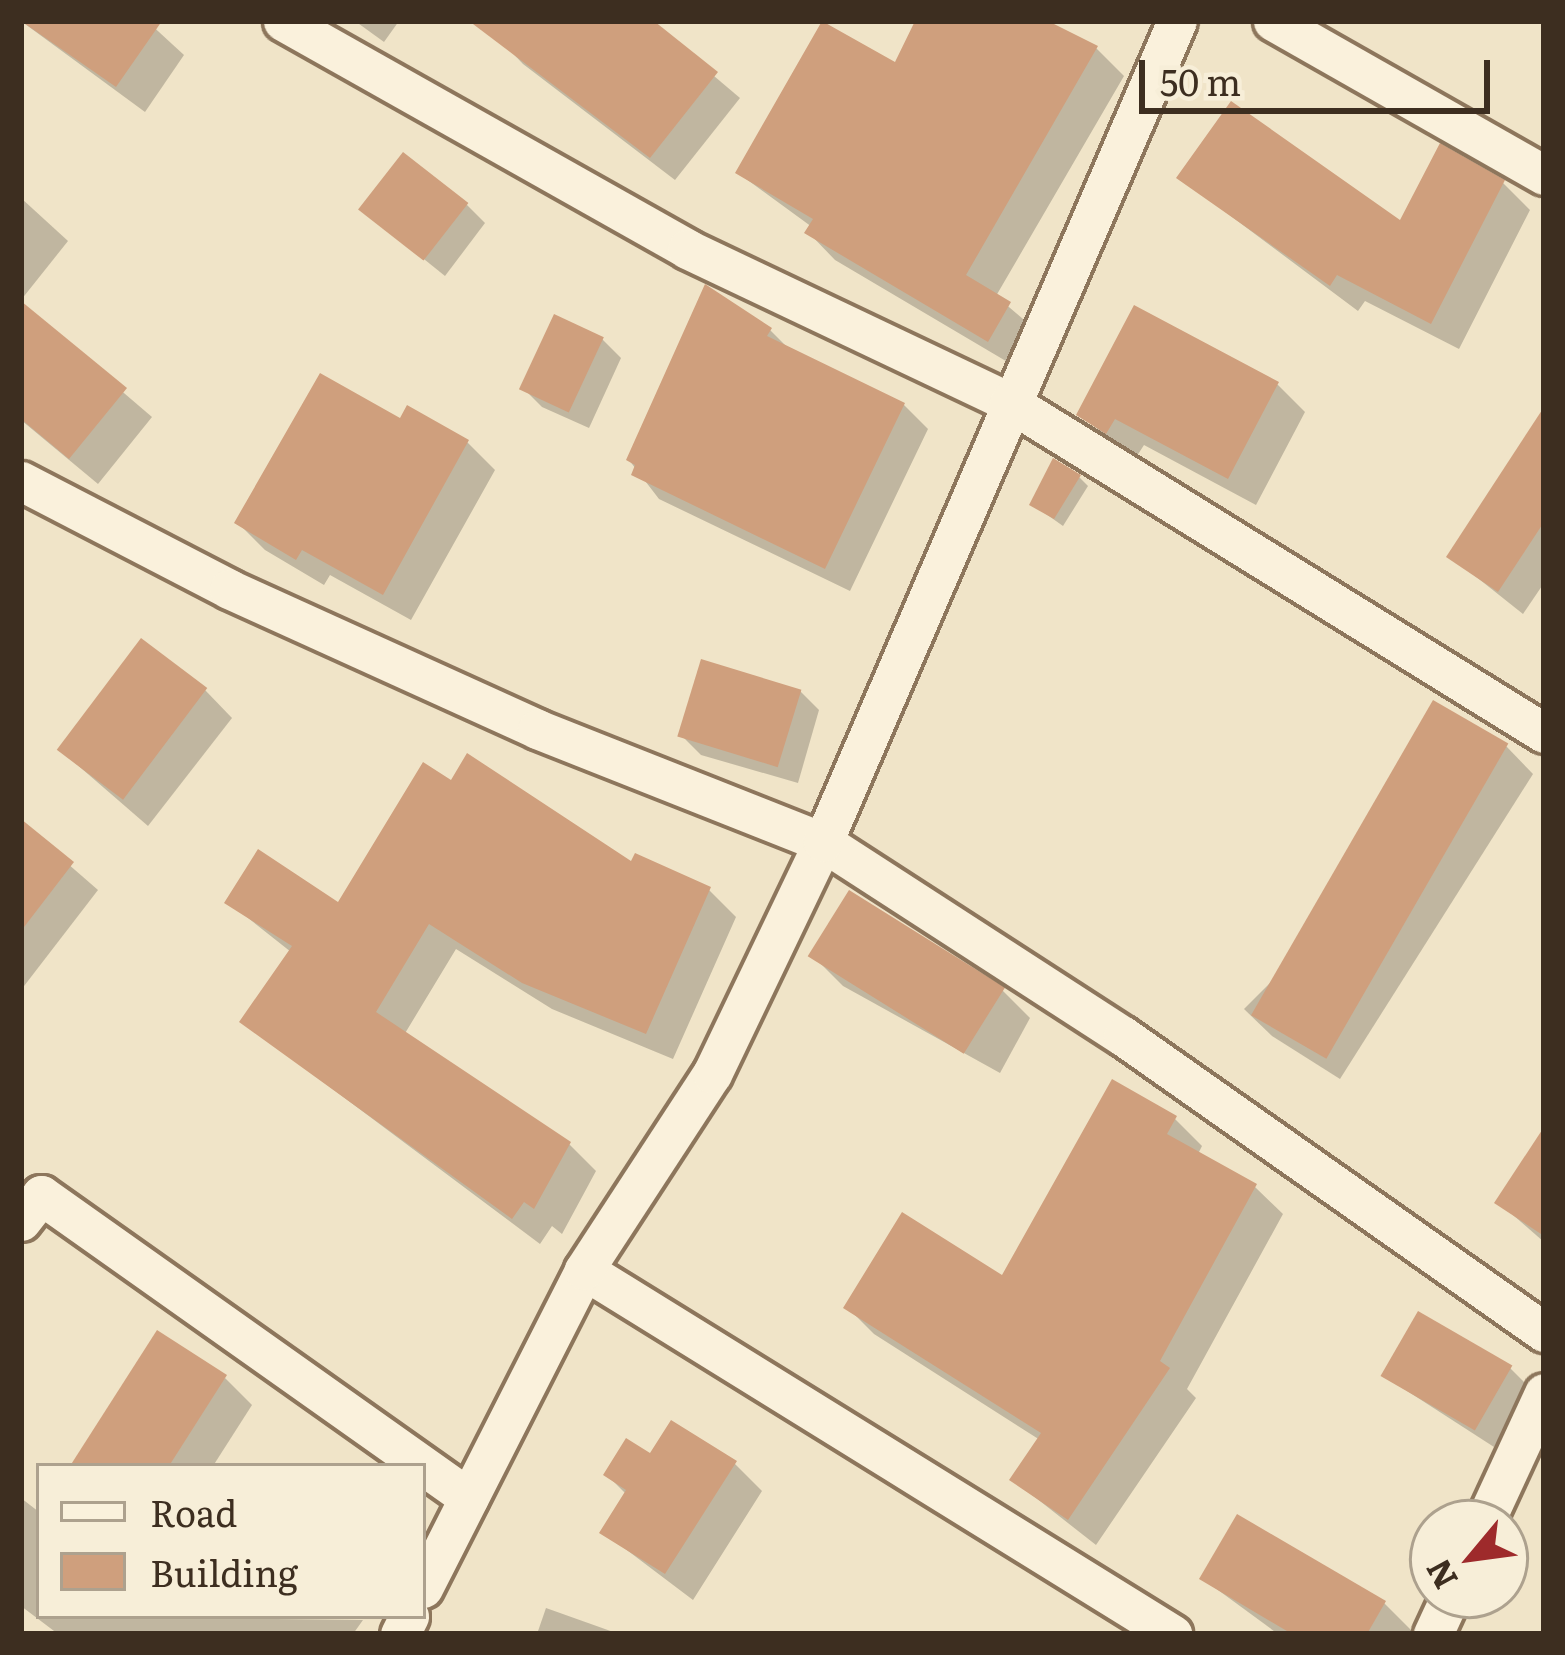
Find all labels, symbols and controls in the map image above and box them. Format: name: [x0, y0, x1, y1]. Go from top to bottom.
scale bar: [1145, 36, 1496, 110]
text: 50 m: [1160, 54, 1241, 107]
legend: [36, 1463, 426, 1619]
text: Road: [150, 1485, 237, 1538]
north arrow: [1409, 1499, 1529, 1619]
text: Building: [150, 1545, 298, 1598]
text: N: [1412, 1551, 1468, 1599]

